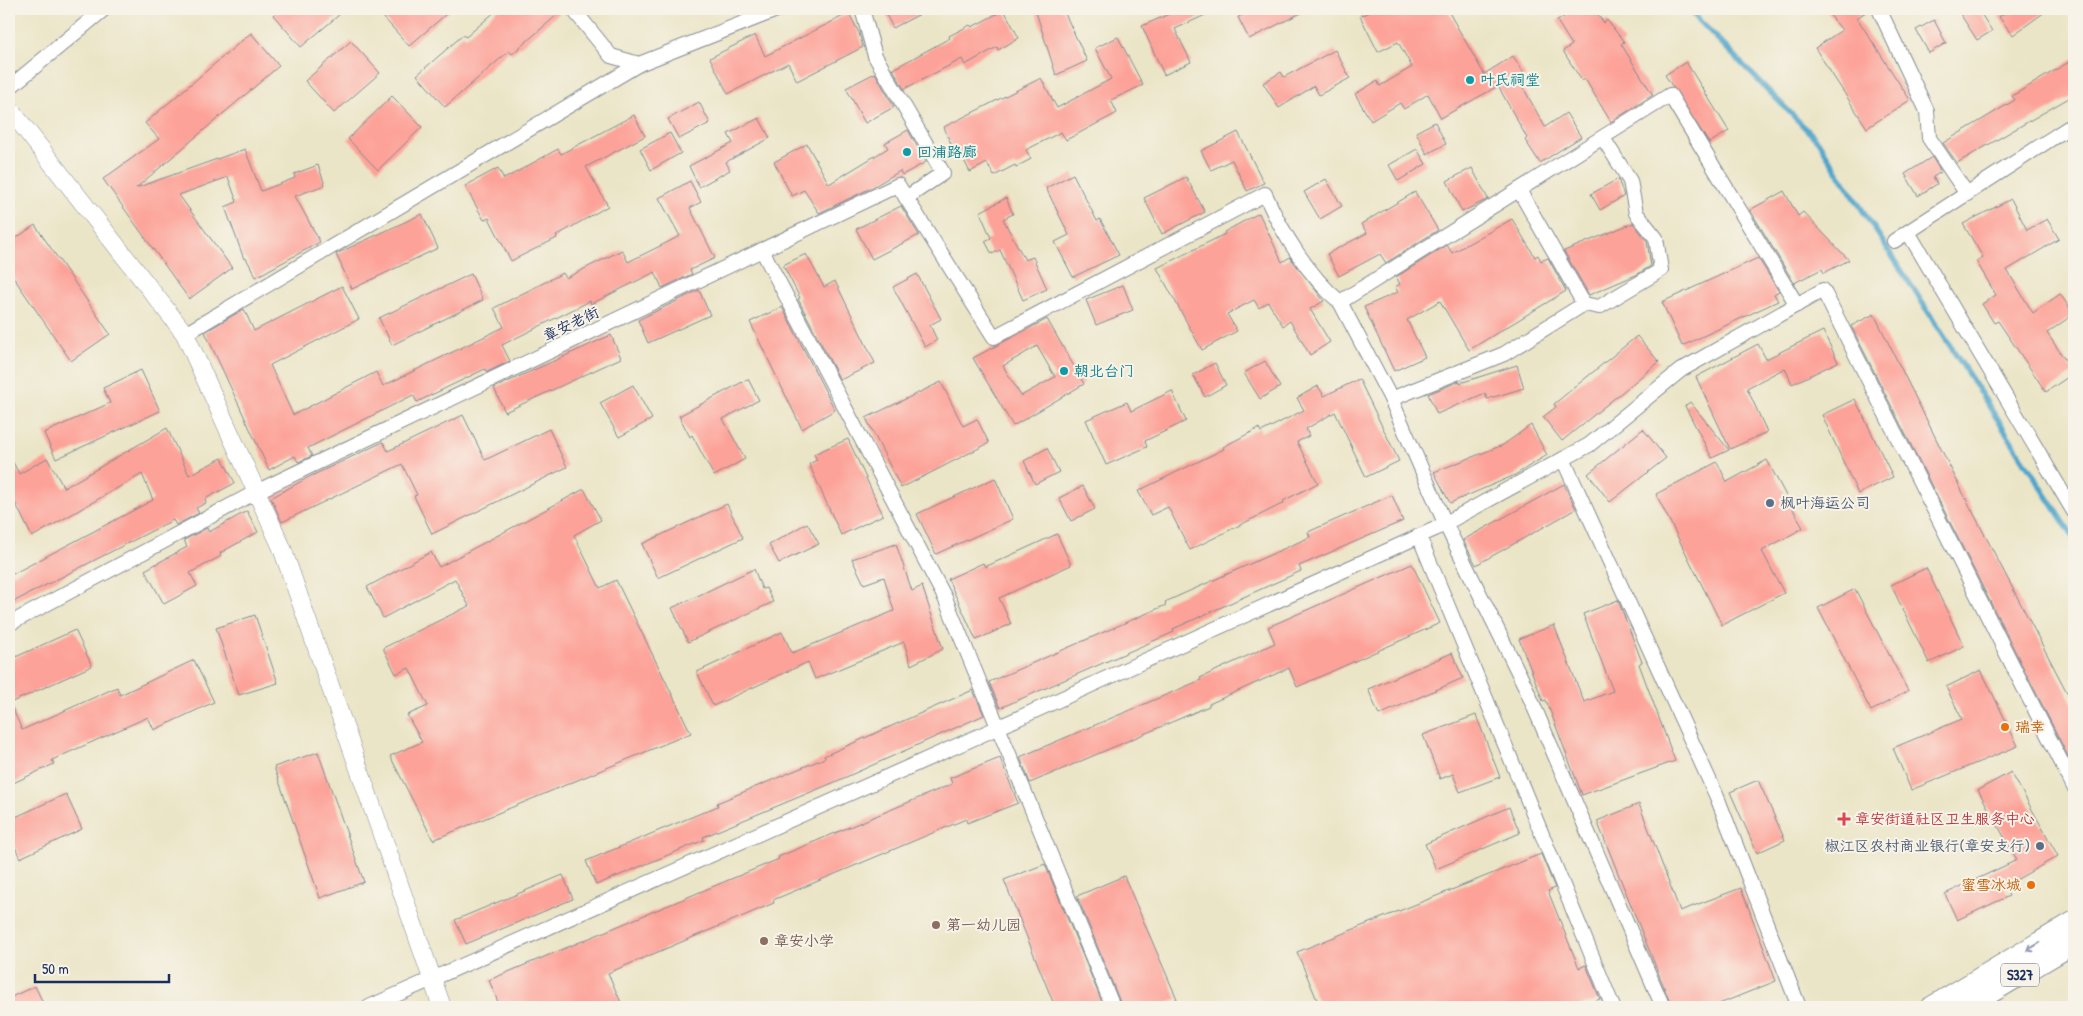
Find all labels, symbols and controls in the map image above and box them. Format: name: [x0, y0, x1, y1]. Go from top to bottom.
place label: 叶氏祠堂: [1480, 69, 1540, 90]
marker: 叶氏祠堂: [1464, 74, 1476, 86]
place label: 回浦路廊: [917, 141, 977, 162]
marker: 回浦路廊: [901, 146, 913, 158]
street label: 章安老街: [539, 301, 602, 346]
place label: 朝北台门: [1074, 360, 1134, 381]
marker: 朝北台门: [1058, 365, 1070, 377]
place label: 枫叶海运公司: [1780, 492, 1870, 513]
marker: 枫叶海运公司: [1764, 497, 1776, 509]
place label: 瑞幸: [2015, 716, 2045, 737]
marker: 瑞幸: [1999, 721, 2011, 733]
place label: 章安街道社区卫生服务中心: [1855, 808, 2035, 829]
marker: 章安街道社区卫生服务中心: [1837, 812, 1851, 826]
place label: 椒江区农村商业银行(章安支行): [1825, 835, 2030, 856]
marker: 椒江区农村商业银行(章安支行): [2034, 840, 2046, 852]
place label: 蜜雪冰城: [1961, 874, 2021, 895]
marker: 蜜雪冰城: [2025, 879, 2037, 891]
place label: 第一幼儿园: [946, 914, 1021, 935]
marker: 第一幼儿园: [930, 919, 942, 931]
place label: 章安小学: [774, 930, 834, 951]
marker: 章安小学: [758, 935, 770, 947]
one-way arrow: [2026, 943, 2040, 953]
scale bar: [35, 951, 169, 983]
text: 50 m: [42, 958, 69, 979]
road number: S327: [2001, 964, 2039, 986]

